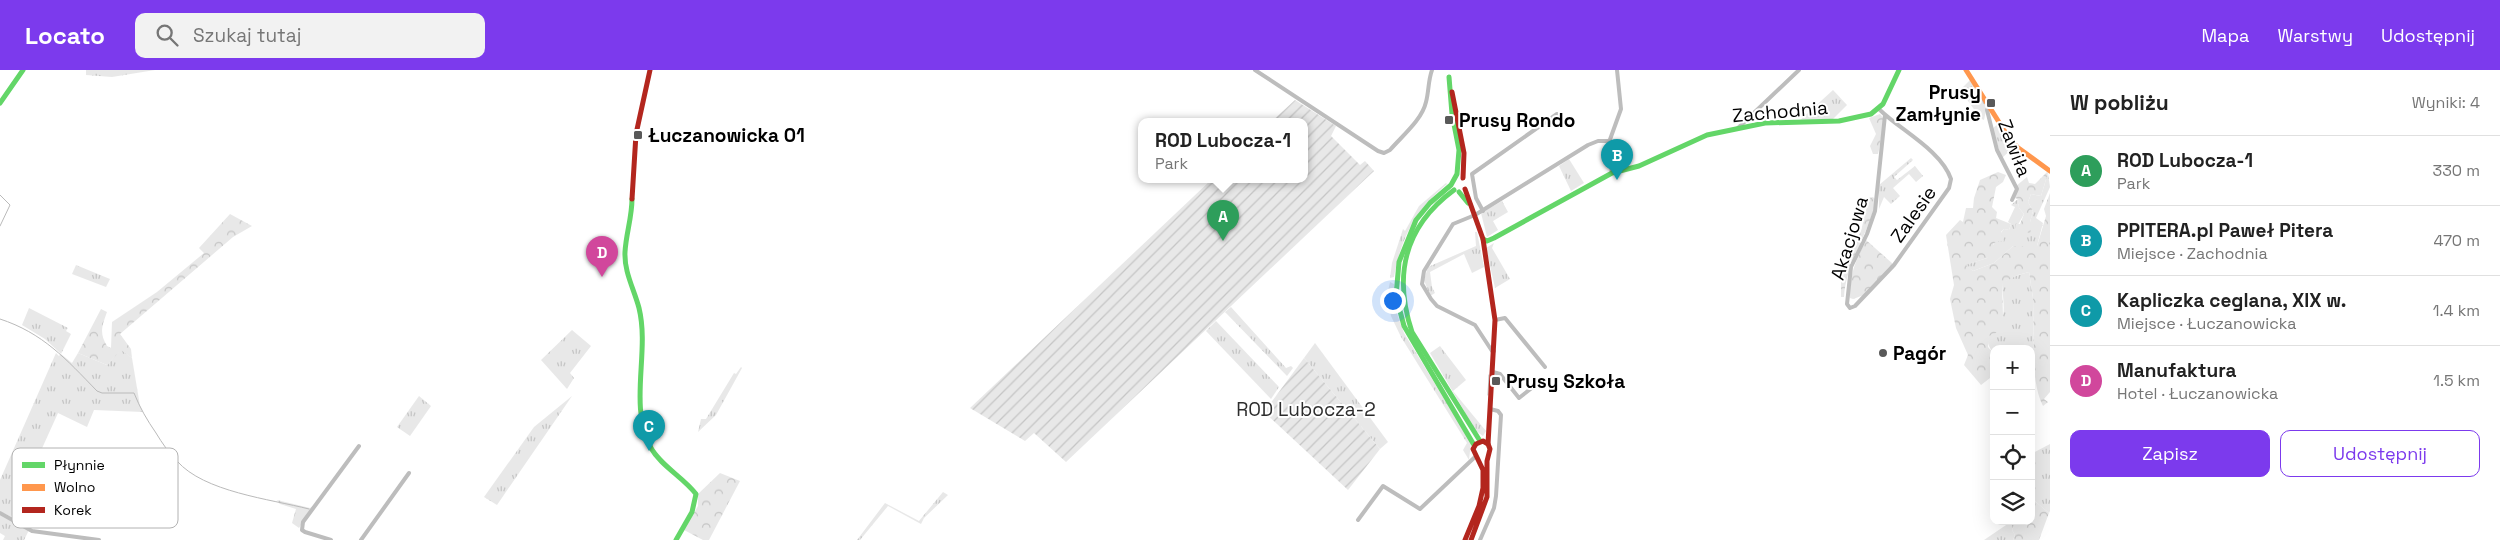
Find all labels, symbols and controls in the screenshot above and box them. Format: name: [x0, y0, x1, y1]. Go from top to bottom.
search box: [135, 13, 485, 58]
text: Locato: [25, 20, 105, 51]
icon: search: [153, 21, 181, 49]
text: Szukaj tutaj: [193, 23, 301, 48]
text: Mapa: [2202, 24, 2249, 47]
text: Warstwy: [2277, 24, 2353, 47]
text: Udostępnij: [2381, 24, 2475, 47]
place label: Prusy Zamłynie: [1895, 80, 1981, 127]
text: W pobliżu: [2070, 89, 2169, 116]
text: Wyniki: 4: [2412, 92, 2480, 113]
street label: Zachodnia: [1731, 95, 1829, 128]
marker: Prusy Zamłynie: [1985, 97, 1997, 109]
place label: Prusy Rondo: [1459, 108, 1575, 133]
marker: Prusy Rondo: [1443, 114, 1455, 126]
street label: Zawiła: [1992, 116, 2037, 181]
popup: [1138, 118, 1308, 183]
place label: Łuczanowicka 01: [648, 123, 805, 148]
text: ROD Lubocza-1: [1155, 128, 1291, 153]
marker: Łuczanowicka 01: [632, 129, 644, 141]
pin: B: [1601, 139, 1633, 180]
text: ROD Lubocza-1: [2117, 148, 2253, 173]
text: Park: [1155, 153, 1188, 174]
text: A: [2081, 160, 2091, 181]
text: 330 m: [2433, 160, 2480, 181]
text: Park: [2117, 173, 2150, 194]
street label: Zalesie: [1885, 181, 1942, 248]
street label: Akacjowa: [1825, 193, 1874, 283]
pin: A: [1207, 200, 1239, 241]
text: PPITERA.pl Paweł Pitera: [2117, 218, 2333, 243]
text: B: [2081, 230, 2091, 251]
text: 470 m: [2433, 230, 2480, 251]
pin: D: [586, 236, 618, 277]
text: Miejsce · Zachodnia: [2117, 243, 2268, 264]
your location: [1380, 288, 1406, 314]
text: Kapliczka ceglana, XIX w.: [2117, 288, 2346, 313]
text: C: [2081, 300, 2091, 321]
text: 1.4 km: [2433, 300, 2480, 321]
text: Miejsce · Łuczanowicka: [2117, 313, 2296, 334]
place label: Pagór: [1893, 341, 1946, 366]
map controls: [1990, 345, 2035, 525]
button: +: [1990, 345, 2035, 390]
marker: Pagór: [1877, 347, 1889, 359]
text: Manufaktura: [2117, 358, 2236, 383]
place label: Prusy Szkoła: [1506, 369, 1625, 394]
text: D: [2081, 370, 2091, 391]
text: 1.5 km: [2433, 370, 2480, 391]
marker: Prusy Szkoła: [1490, 375, 1502, 387]
text: Hotel · Łuczanowicka: [2117, 383, 2278, 404]
button: −: [1990, 390, 2035, 435]
park label: ROD Lubocza-2: [1236, 397, 1376, 422]
pin: C: [633, 410, 665, 451]
button: Zapisz: [2070, 430, 2270, 477]
button: Udostępnij: [2280, 430, 2480, 477]
button: locate: [1990, 435, 2035, 480]
legend: [12, 448, 178, 528]
text: Płynnie: [54, 456, 105, 474]
text: Wolno: [54, 478, 95, 496]
button: layers: [1990, 480, 2035, 525]
text: Korek: [54, 501, 92, 519]

